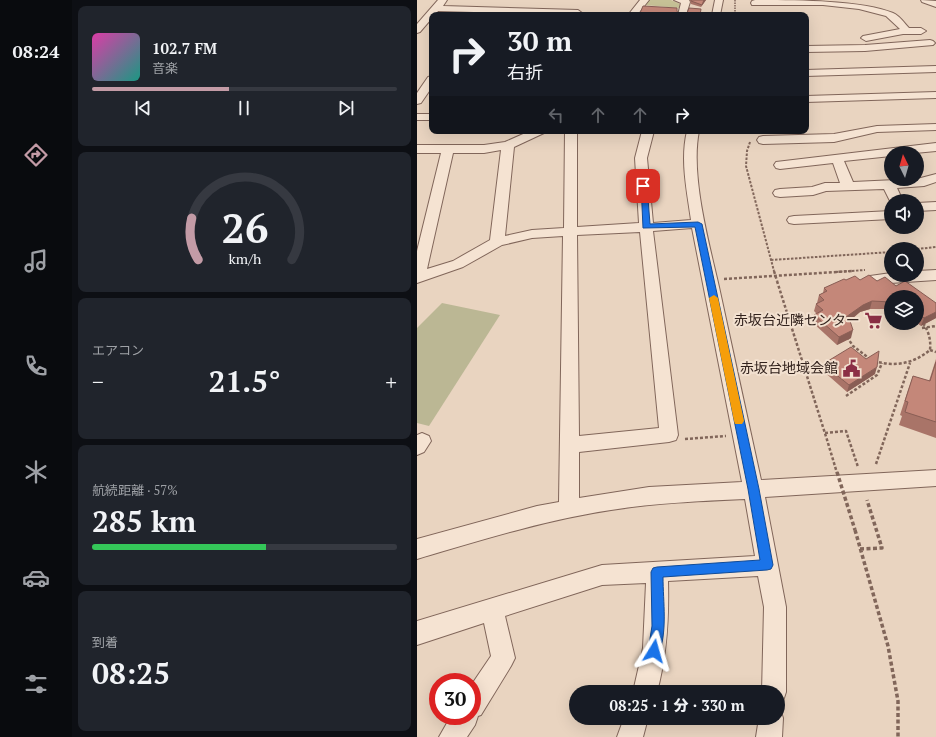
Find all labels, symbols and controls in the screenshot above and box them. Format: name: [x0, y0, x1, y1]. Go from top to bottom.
text: 30 m: [507, 22, 572, 59]
icon: right: [441, 28, 493, 80]
text: 102.7 FM: [152, 38, 217, 58]
text: 08:24: [13, 39, 59, 63]
text: 音楽: [152, 59, 178, 77]
text: 右折: [507, 60, 543, 84]
icon: previous: [132, 97, 154, 119]
icon: pause: [233, 97, 255, 119]
icon: next: [335, 97, 357, 119]
icon: left: [545, 104, 567, 126]
icon: ahead: [587, 104, 609, 126]
icon: ahead: [629, 104, 651, 126]
icon: right: [671, 104, 693, 126]
icon: directions: [22, 141, 50, 169]
north arrow: [884, 146, 924, 186]
map controls: [884, 146, 924, 330]
pin: [626, 169, 660, 203]
icon: arrive: [632, 175, 654, 197]
button: sound: [884, 194, 924, 234]
text: 26: [221, 200, 268, 255]
button: search: [884, 242, 924, 282]
icon: music: [22, 247, 50, 275]
text: km/h: [228, 249, 262, 268]
button: layers: [884, 290, 924, 330]
place label: 赤坂台近隣センター: [734, 310, 860, 329]
supermarket icon: 赤坂台近隣センター: [863, 310, 883, 330]
text: エアコン: [92, 341, 144, 359]
icon: phone: [22, 352, 50, 380]
place label: 赤坂台地域会館: [740, 358, 838, 377]
public building icon: 赤坂台地域会館: [841, 358, 861, 378]
text: 21.5°: [208, 361, 281, 401]
text: −: [92, 367, 104, 396]
text: +: [385, 367, 397, 396]
icon: climate: [22, 458, 50, 486]
text: 航続距離 · 57%: [92, 481, 178, 499]
text: 285 km: [92, 501, 196, 541]
icon: car: [22, 564, 50, 592]
position arrow: [633, 630, 675, 672]
text: 到着: [92, 633, 118, 651]
text: 08:25: [92, 653, 170, 693]
icon: filters: [22, 670, 50, 698]
speed limit sign: 30: [429, 673, 481, 725]
text: 08:25 · 1 分 · 330 m: [610, 695, 745, 715]

